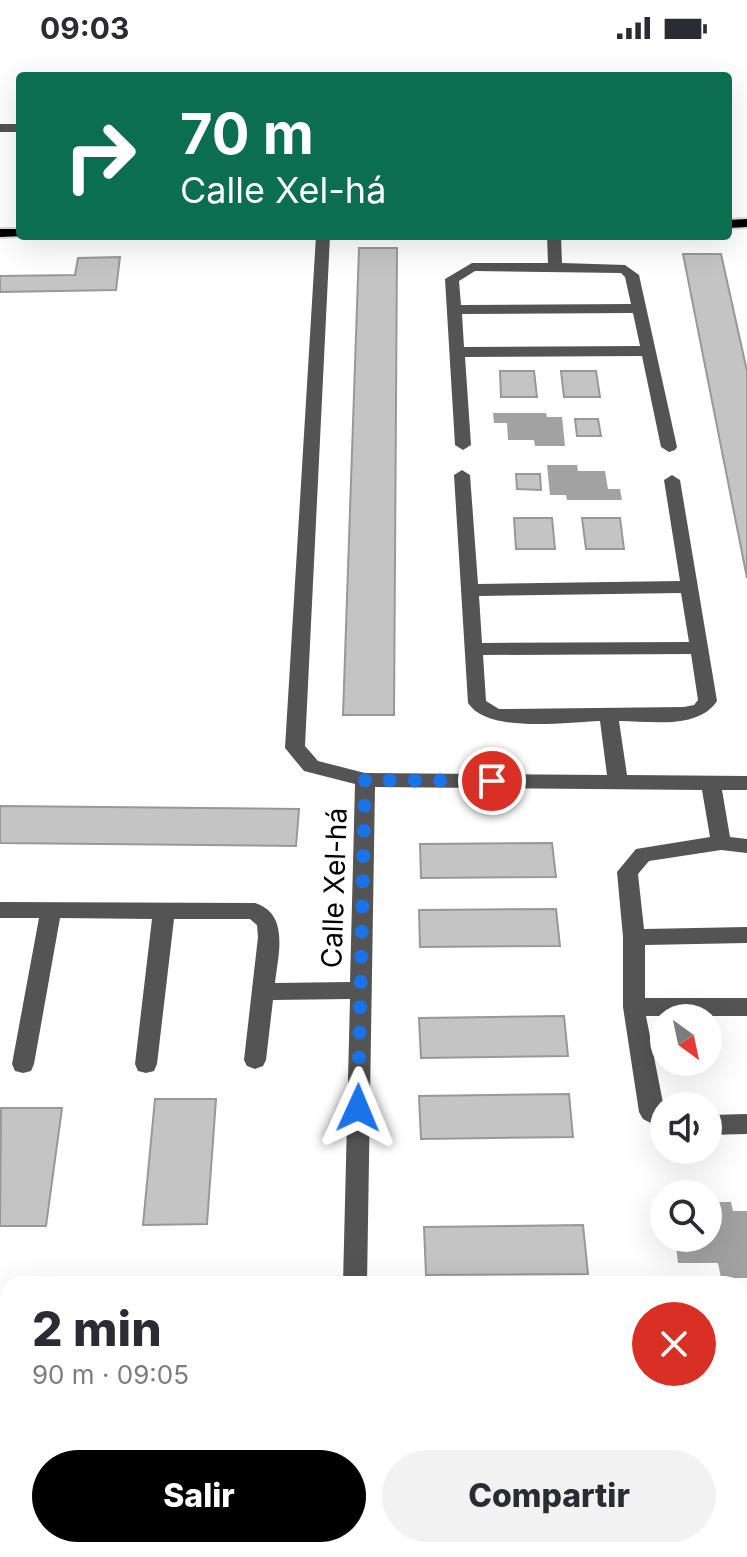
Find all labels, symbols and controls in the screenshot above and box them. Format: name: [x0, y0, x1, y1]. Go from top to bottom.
text: 09:03: [40, 10, 129, 46]
text: 70 m: [180, 100, 314, 168]
icon: right: [48, 104, 152, 208]
text: Calle Xel-há: [180, 168, 386, 212]
pin: [458, 747, 526, 815]
icon: arrive: [470, 759, 514, 803]
street label: Calle Xel-há: [314, 807, 354, 969]
north arrow: [650, 1004, 722, 1076]
map controls: [650, 1004, 722, 1252]
position arrow: [316, 1066, 400, 1150]
button: sound: [650, 1092, 722, 1164]
button: search: [650, 1180, 722, 1252]
text: 2 min: [32, 1299, 162, 1358]
button: close: [632, 1302, 716, 1386]
text: 90 m · 09:05: [32, 1359, 189, 1390]
button: Salir: [32, 1450, 366, 1542]
button: Compartir: [382, 1450, 716, 1542]

